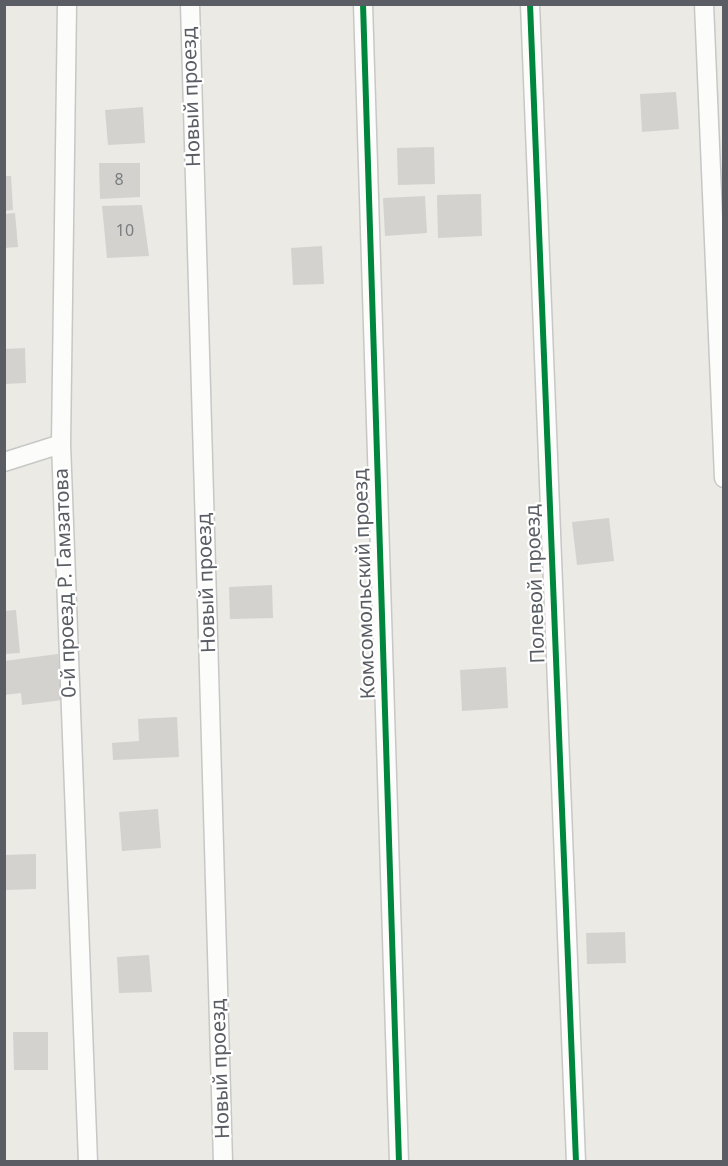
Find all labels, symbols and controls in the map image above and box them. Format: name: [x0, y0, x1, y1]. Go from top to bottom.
street label: Новый проезд: [178, 27, 206, 167]
house number: 8: [114, 170, 124, 190]
house number: 10: [116, 221, 134, 241]
street label: 0-й проезд Р. Гамзатова: [50, 468, 82, 698]
street label: Комсомольский проезд: [349, 468, 381, 700]
street label: Полевой проезд: [521, 504, 551, 664]
street label: Новый проезд: [193, 513, 221, 653]
street label: Новый проезд: [207, 999, 235, 1139]

